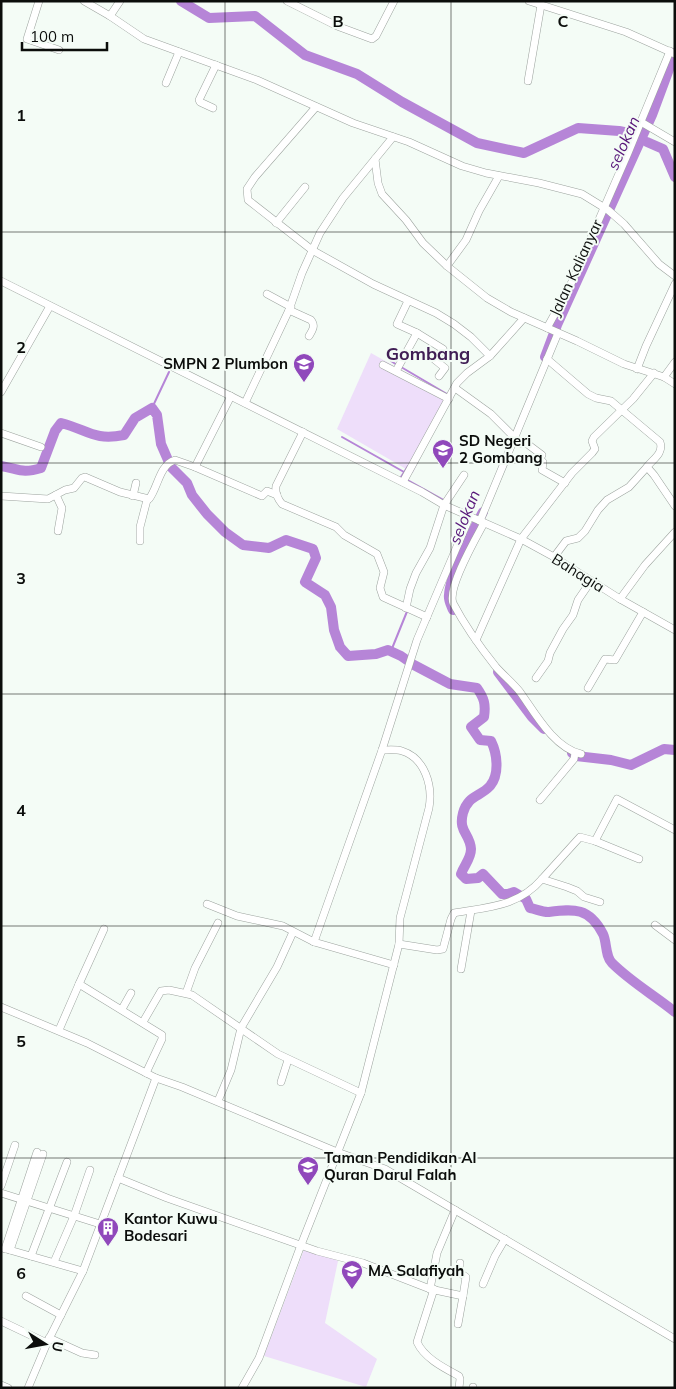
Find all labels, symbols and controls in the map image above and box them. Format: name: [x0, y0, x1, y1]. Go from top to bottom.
text: B: [332, 11, 344, 31]
text: C: [558, 11, 569, 31]
scale bar: [22, 20, 108, 52]
text: 100 m: [30, 27, 74, 46]
text: 1: [16, 105, 26, 125]
water label: selokan: [602, 113, 644, 173]
street label: Jalan Kalianyar: [545, 216, 607, 319]
text: 2: [16, 337, 26, 357]
district label: Gombang: [386, 342, 470, 365]
school or university icon: SMPN 2 Plumbon: [292, 352, 316, 383]
place label: SMPN 2 Plumbon: [163, 354, 288, 373]
place label: SD Negeri 2 Gombang: [459, 431, 543, 467]
school or university icon: SD Negeri 2 Gombang: [431, 438, 455, 469]
water label: selokan: [444, 487, 484, 547]
street label: Bahagia: [548, 549, 608, 596]
text: 3: [16, 568, 26, 588]
text: 4: [16, 800, 26, 820]
text: 5: [16, 1031, 26, 1051]
place label: Taman Pendidikan Al Quran Darul Falah: [324, 1148, 477, 1184]
school or university icon: Taman Pendidikan Al Quran Darul Falah: [296, 1155, 320, 1186]
place label: Kantor Kuwu Bodesari: [124, 1209, 218, 1245]
building icon: Kantor Kuwu Bodesari: [96, 1216, 120, 1247]
school or university icon: MA Salafiyah: [340, 1259, 364, 1290]
place label: MA Salafiyah: [368, 1261, 464, 1280]
text: 6: [16, 1263, 26, 1283]
north arrow: [20, 1319, 70, 1369]
text: U: [48, 1340, 68, 1353]

